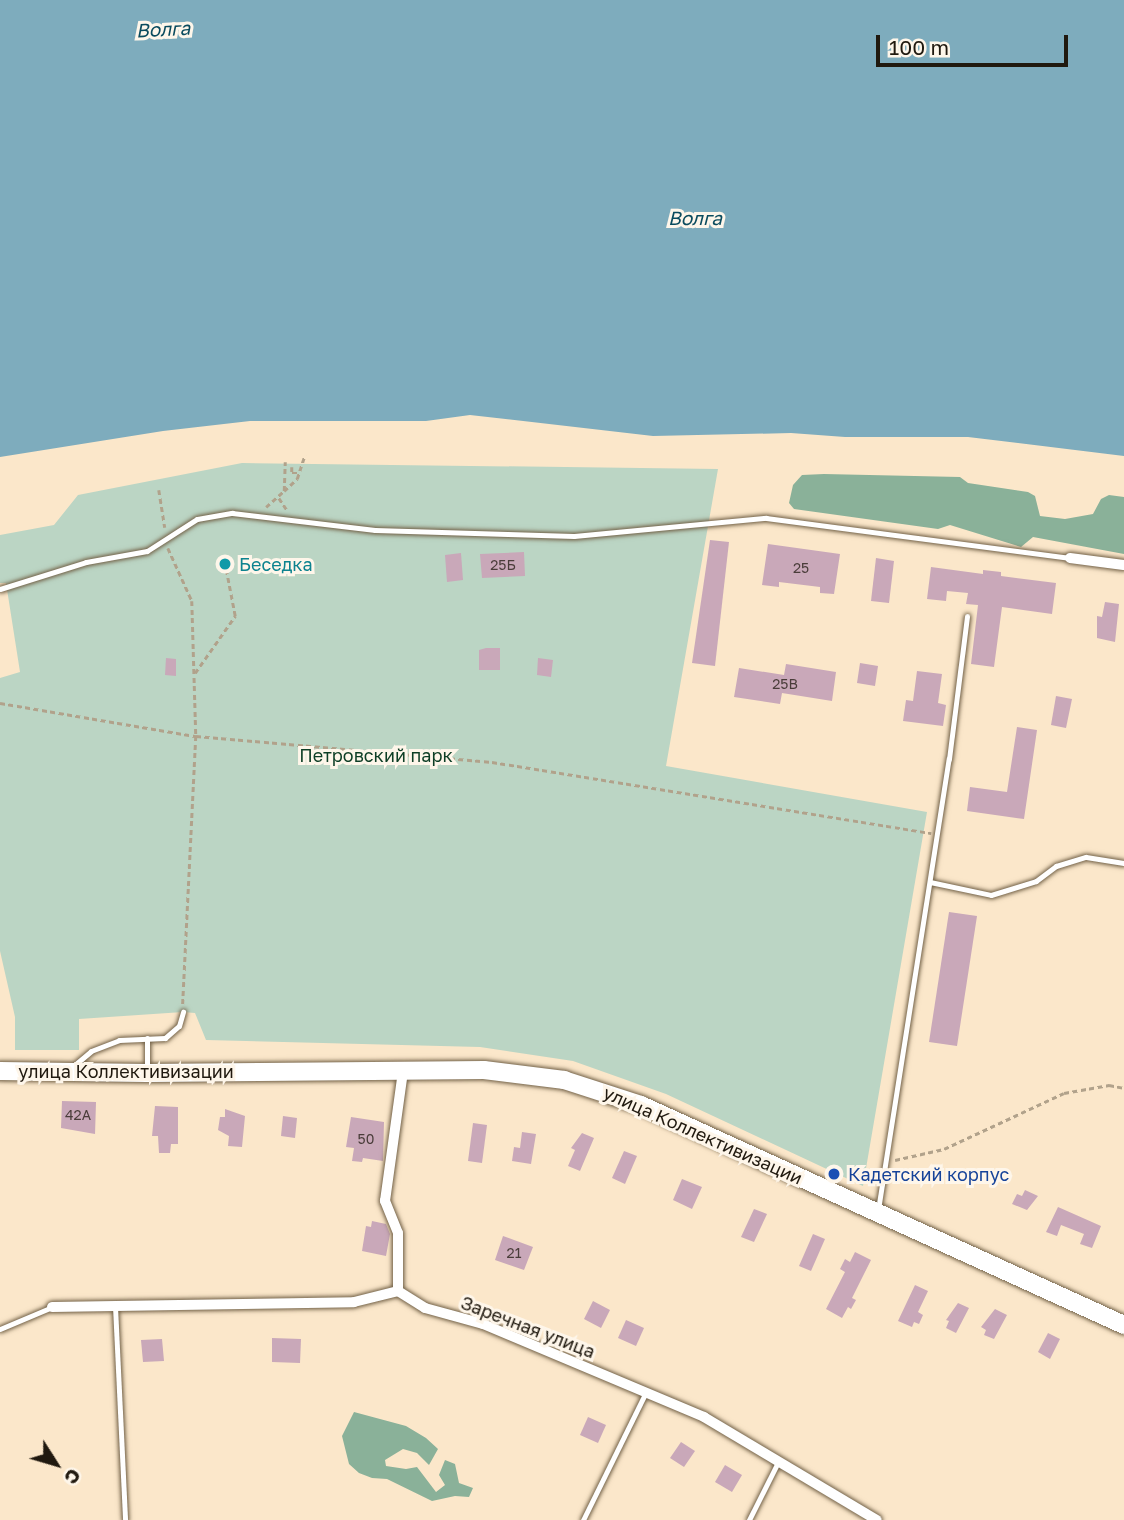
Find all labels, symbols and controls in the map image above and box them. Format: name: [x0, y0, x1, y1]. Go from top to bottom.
water label: Волга: [135, 16, 191, 42]
scale bar: [879, 21, 1072, 65]
text: 100 m: [889, 34, 949, 60]
water label: Волга: [668, 207, 722, 229]
place label: Беседка: [239, 553, 313, 575]
marker: Беседка: [217, 556, 233, 572]
house number: 25Б: [490, 557, 516, 573]
house number: 25: [793, 560, 809, 576]
house number: 25В: [772, 676, 798, 692]
park label: Петровский парк: [299, 744, 453, 766]
street label: улица Коллективизации: [18, 1060, 234, 1082]
street label: улица Коллективизации: [600, 1081, 806, 1189]
house number: 42А: [65, 1107, 91, 1123]
house number: 50: [358, 1131, 374, 1147]
place label: Кадетский корпус: [848, 1163, 1009, 1185]
marker: Кадетский корпус: [826, 1166, 842, 1182]
house number: 21: [507, 1245, 521, 1261]
street label: Заречная улица: [458, 1292, 598, 1362]
north arrow: [21, 1429, 91, 1499]
text: С: [60, 1465, 86, 1489]

